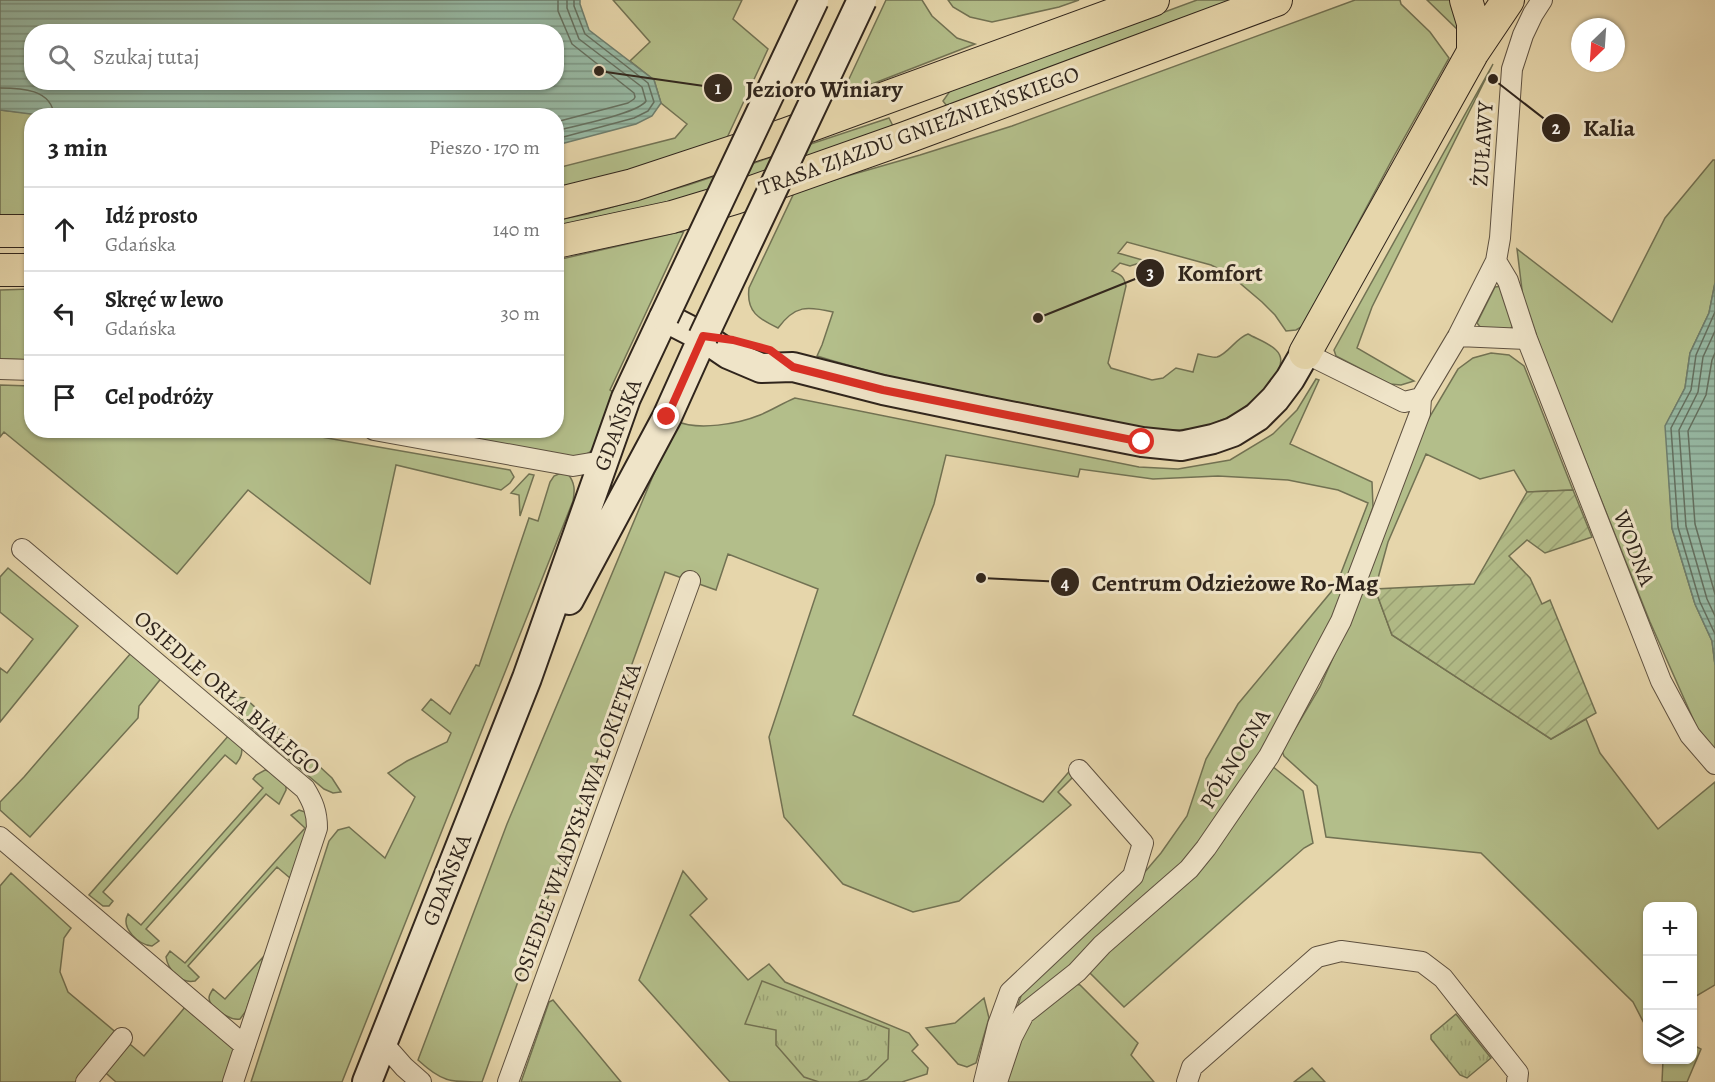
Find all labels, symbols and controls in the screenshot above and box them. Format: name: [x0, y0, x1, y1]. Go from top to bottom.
north arrow: [1571, 18, 1625, 72]
search box: [24, 24, 564, 90]
icon: search: [45, 41, 78, 74]
text: Szukaj tutaj: [93, 42, 199, 72]
street label: TRASA ZJAZDU GNIEŹNIEŃSKIEGO: [755, 59, 1083, 203]
callout: Jezioro Winiary: [703, 67, 915, 109]
text: Jezioro Winiary: [745, 73, 903, 105]
text: 1: [715, 76, 722, 100]
street label: ŻUŁAWY: [1465, 99, 1501, 187]
callout: Kalia: [1541, 107, 1647, 149]
text: Kalia: [1583, 112, 1635, 144]
text: 2: [1552, 116, 1561, 140]
text: 3 min: [48, 130, 108, 165]
text: Pieszo · 170 m: [429, 134, 540, 161]
text: Idź prosto: [105, 201, 198, 231]
icon: ahead: [48, 213, 81, 246]
text: 140 m: [493, 216, 540, 243]
text: Gdańska: [105, 231, 176, 258]
callout: Komfort: [1135, 252, 1275, 294]
text: Komfort: [1177, 257, 1263, 289]
text: 3: [1146, 261, 1154, 285]
text: Skręć w lewo: [105, 285, 224, 315]
icon: left: [48, 297, 81, 330]
text: 30 m: [500, 300, 540, 327]
text: Gdańska: [105, 315, 176, 342]
street label: GDAŃSKA: [587, 373, 650, 475]
icon: arrive: [48, 381, 81, 414]
text: Cel podróży: [105, 382, 213, 412]
route end: [653, 403, 679, 429]
route start: [1128, 428, 1154, 454]
street label: WODNA: [1605, 505, 1663, 591]
callout: Centrum Odzieżowe Ro-Mag: [1050, 561, 1391, 603]
text: Centrum Odzieżowe Ro-Mag: [1092, 567, 1379, 599]
text: 4: [1061, 571, 1070, 595]
street label: OSIEDLE ORŁA BIAŁEGO: [127, 604, 327, 782]
street label: OSIEDLE WŁADYSŁAWA ŁOKIETKA: [505, 658, 649, 987]
street label: PÓŁNOCNA: [1193, 702, 1278, 815]
street label: GDAŃSKA: [415, 829, 479, 930]
map controls: [1643, 902, 1697, 1064]
button: +: [1643, 902, 1697, 956]
button: −: [1643, 956, 1697, 1010]
button: layers: [1643, 1010, 1697, 1064]

